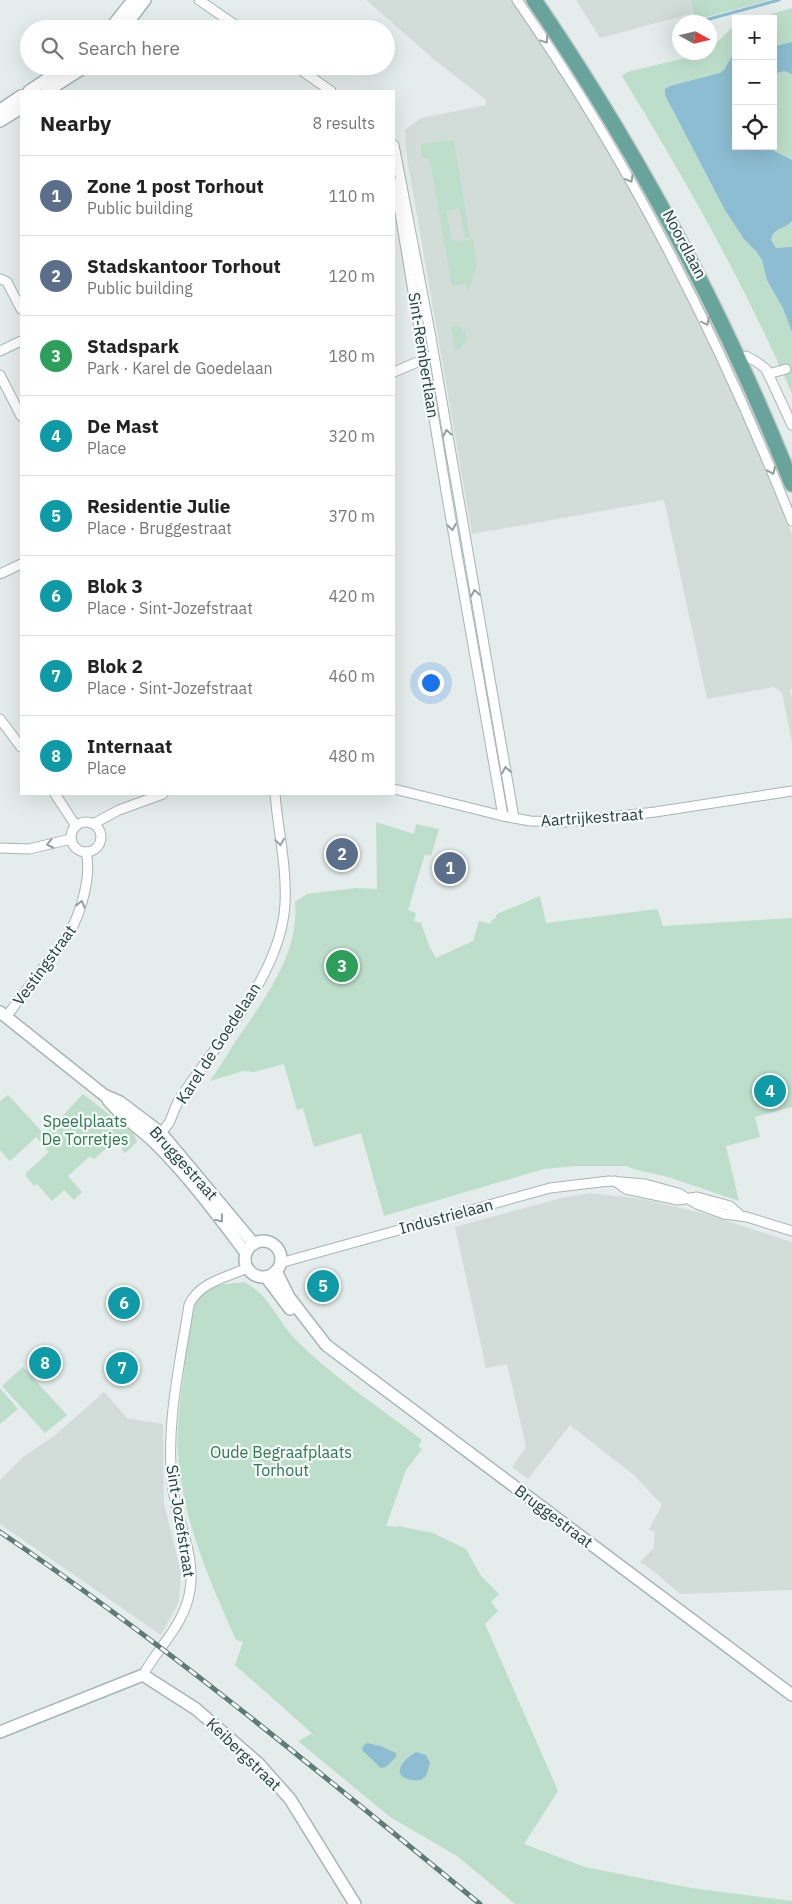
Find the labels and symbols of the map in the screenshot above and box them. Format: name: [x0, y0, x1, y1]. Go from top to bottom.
north arrow: [672, 15, 717, 60]
one-way arrow: [539, 35, 548, 44]
one-way arrow: [624, 173, 634, 182]
street label: Noordlaan: [659, 206, 711, 282]
street label: Sint-Rembertlaan: [404, 291, 444, 419]
one-way arrow: [699, 317, 710, 326]
one-way arrow: [442, 428, 452, 437]
one-way arrow: [766, 466, 776, 475]
one-way arrow: [447, 522, 457, 531]
one-way arrow: [470, 588, 480, 597]
your location: [418, 670, 444, 696]
one-way arrow: [501, 766, 511, 774]
street label: Aartrijkestraat: [540, 803, 644, 831]
pin: 2: [326, 835, 358, 873]
one-way arrow: [45, 838, 54, 849]
one-way arrow: [274, 839, 285, 847]
pin: 1: [434, 849, 466, 887]
one-way arrow: [75, 900, 86, 909]
street label: Vestingstraat: [8, 921, 80, 1009]
pin: 3: [326, 947, 358, 985]
street label: Karel de Goedelaan: [171, 979, 265, 1107]
pin: 4: [754, 1072, 786, 1110]
park label: Speelplaats De Torretjes: [41, 1111, 129, 1149]
street label: Bruggestraat: [146, 1122, 222, 1204]
street label: Industrielaan: [397, 1194, 495, 1238]
one-way arrow: [214, 1213, 222, 1222]
pin: 5: [307, 1267, 339, 1305]
pin: 6: [108, 1284, 140, 1322]
pin: 8: [29, 1344, 61, 1382]
pin: 7: [106, 1349, 138, 1387]
park label: Oude Begraafplaats Torhout: [210, 1442, 352, 1480]
street label: Sint-Jozefstraat: [162, 1463, 200, 1579]
street label: Bruggestraat: [511, 1480, 597, 1552]
street label: Keibergstraat: [202, 1713, 286, 1795]

